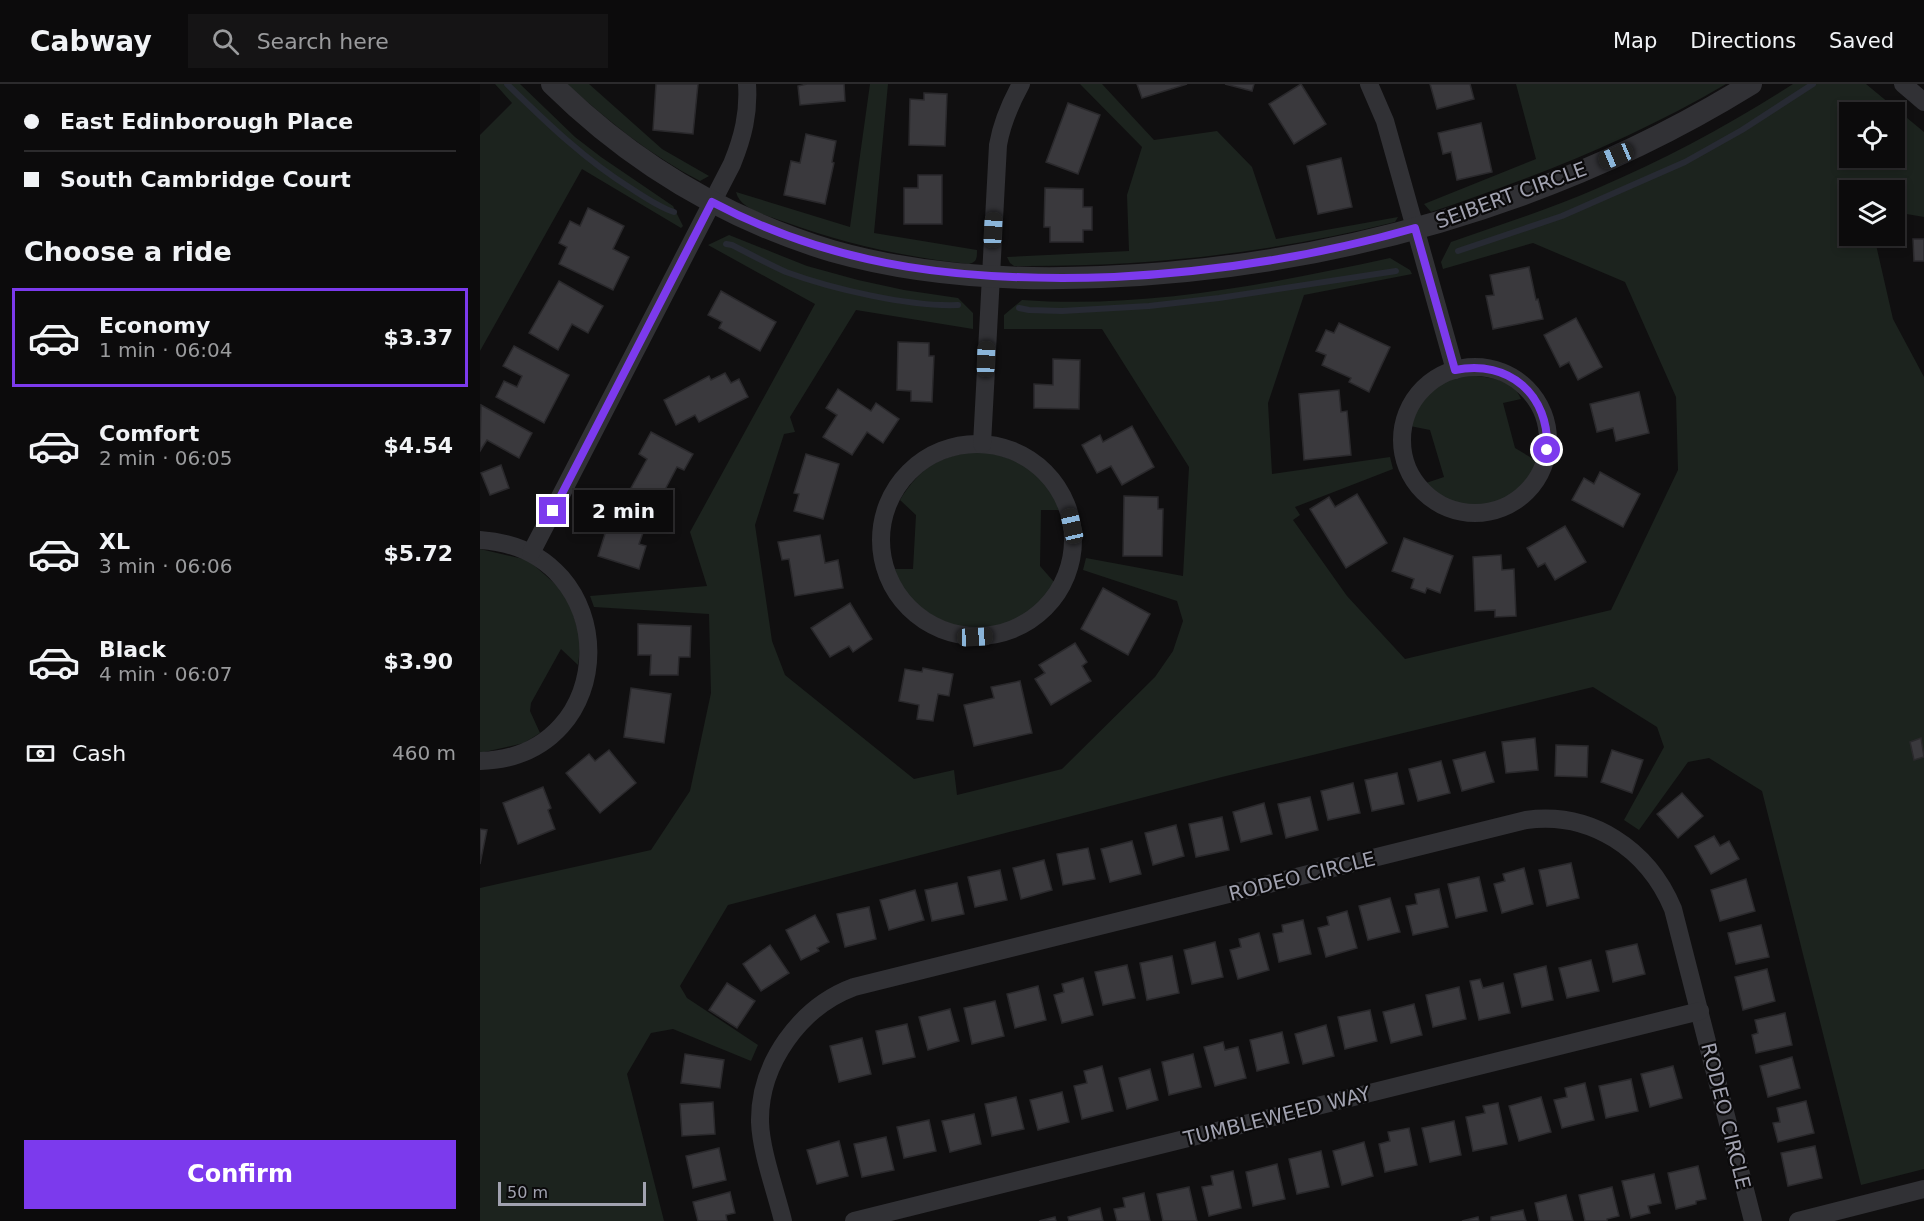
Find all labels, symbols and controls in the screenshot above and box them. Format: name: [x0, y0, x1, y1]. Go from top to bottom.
search box: [188, 14, 608, 68]
text: Cabway: [30, 25, 152, 58]
icon: search: [209, 25, 242, 58]
text: Search here: [257, 29, 389, 54]
text: Map: [1613, 29, 1657, 53]
text: Directions: [1690, 29, 1796, 53]
text: Saved: [1829, 29, 1894, 53]
map controls: [1839, 102, 1905, 246]
button: locate: [1839, 102, 1905, 168]
text: East Edinborough Place: [60, 109, 353, 134]
car: [1596, 141, 1636, 171]
street label: SEIBERT CIRCLE: [1432, 157, 1590, 233]
text: South Cambridge Court: [60, 167, 351, 192]
button: layers: [1839, 180, 1905, 246]
car: [983, 212, 1003, 248]
text: Choose a ride: [24, 236, 232, 267]
icon: car: [27, 311, 81, 365]
text: Economy: [99, 313, 210, 338]
text: $3.37: [383, 325, 453, 350]
text: 1 min · 06:04: [99, 338, 233, 362]
car: [976, 341, 996, 377]
icon: car: [27, 419, 81, 473]
text: Comfort: [99, 421, 199, 446]
text: $4.54: [383, 433, 453, 458]
route start: [1533, 436, 1560, 463]
text: 2 min · 06:05: [99, 446, 233, 470]
callout: 2 min: [574, 490, 673, 532]
route end: [539, 497, 566, 524]
text: 2 min: [592, 499, 655, 523]
car: [1059, 506, 1085, 546]
icon: car: [27, 527, 81, 581]
text: XL: [99, 529, 130, 554]
text: $5.72: [383, 541, 453, 566]
text: 3 min · 06:06: [99, 554, 233, 578]
car: [957, 627, 993, 647]
icon: car: [27, 635, 81, 689]
text: Black: [99, 637, 166, 662]
text: $3.90: [383, 649, 453, 674]
text: 4 min · 06:07: [99, 662, 233, 686]
icon: cash: [24, 737, 57, 770]
text: Cash: [72, 741, 126, 766]
text: 460 m: [392, 741, 456, 765]
street label: RODEO CIRCLE: [1226, 846, 1378, 906]
street label: RODEO CIRCLE: [1696, 1040, 1756, 1192]
street label: TUMBLEWEED WAY: [1180, 1081, 1374, 1151]
button: Confirm: [24, 1140, 456, 1209]
scale bar: [498, 1179, 646, 1206]
text: 50 m: [507, 1183, 548, 1202]

